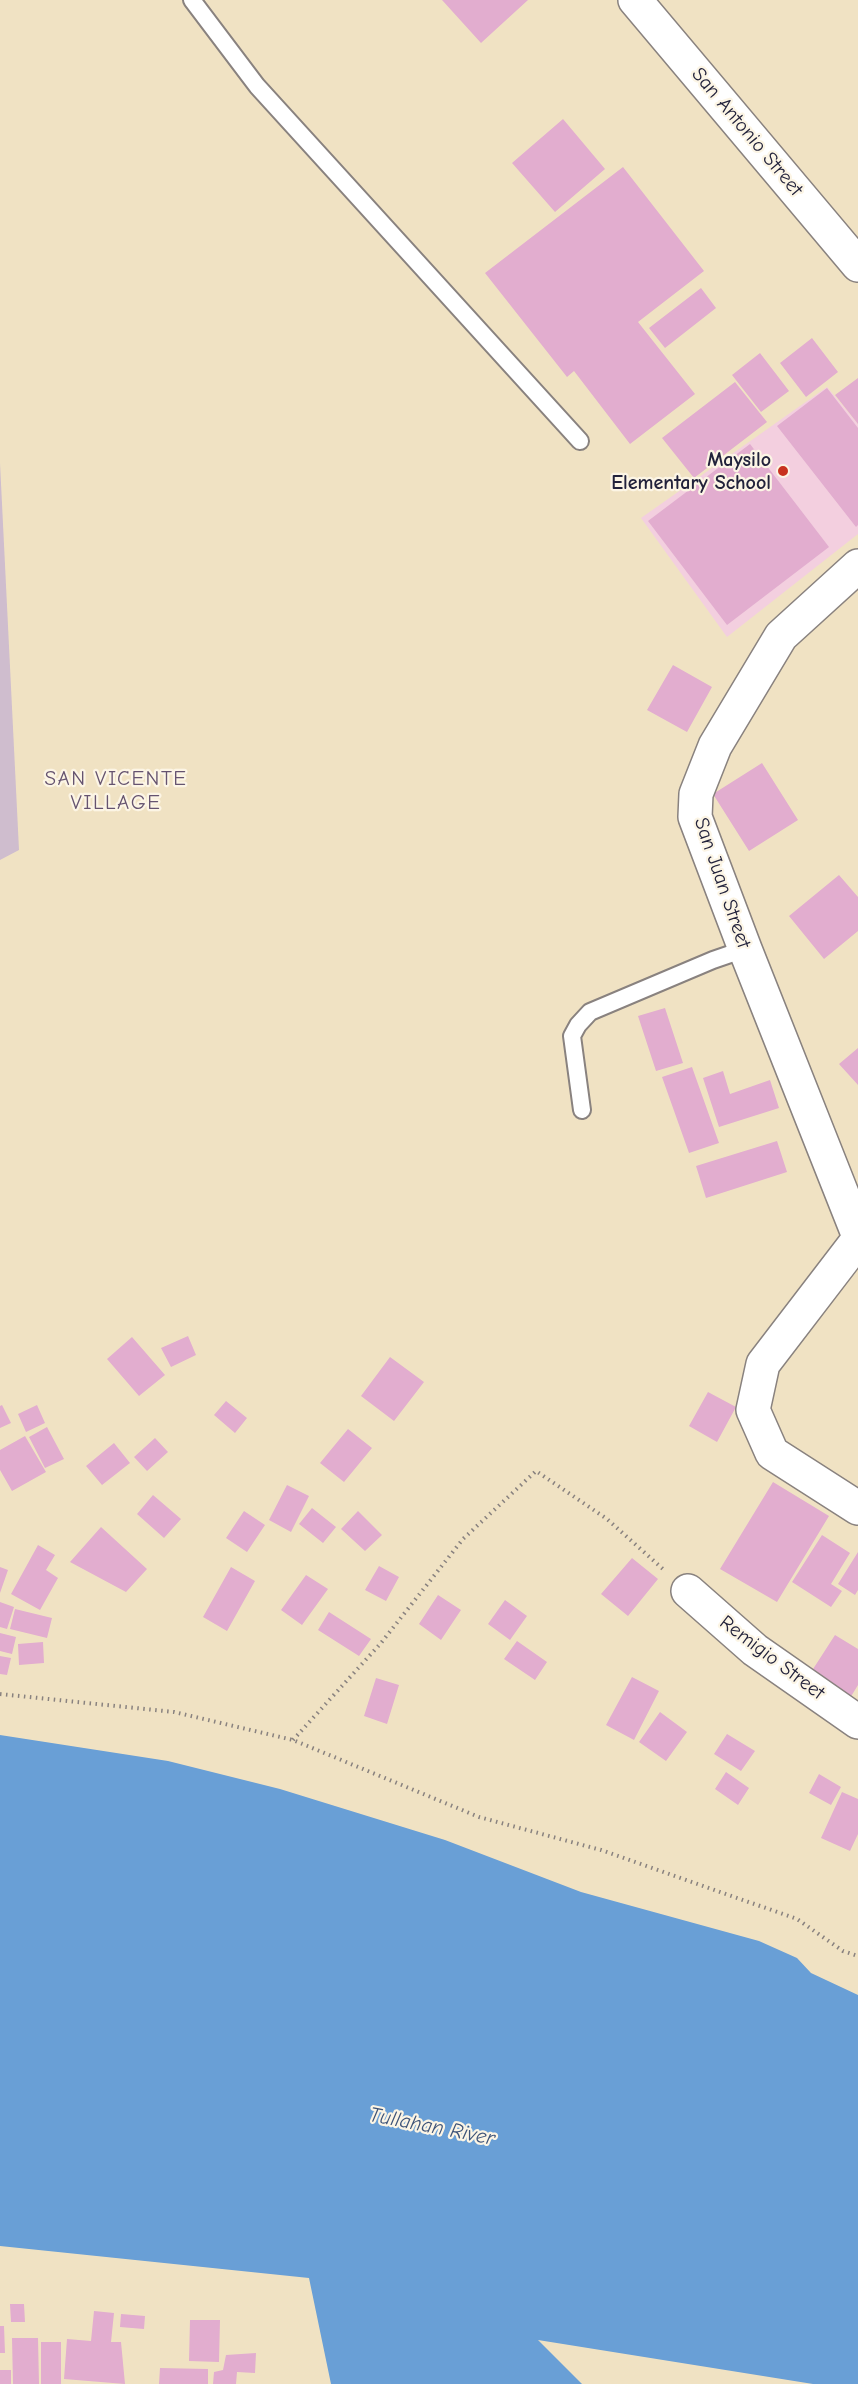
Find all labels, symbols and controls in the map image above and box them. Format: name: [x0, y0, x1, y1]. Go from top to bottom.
street label: San Antonio Street: [686, 63, 808, 201]
place label: Maysilo Elementary School: [611, 448, 771, 495]
marker: Maysilo Elementary School: [776, 464, 790, 478]
district label: SAN VICENTE VILLAGE: [44, 766, 188, 816]
street label: San Juan Street: [688, 815, 756, 951]
street label: Remigio Street: [715, 1611, 829, 1705]
water label: Tullahan River: [367, 2102, 497, 2152]

